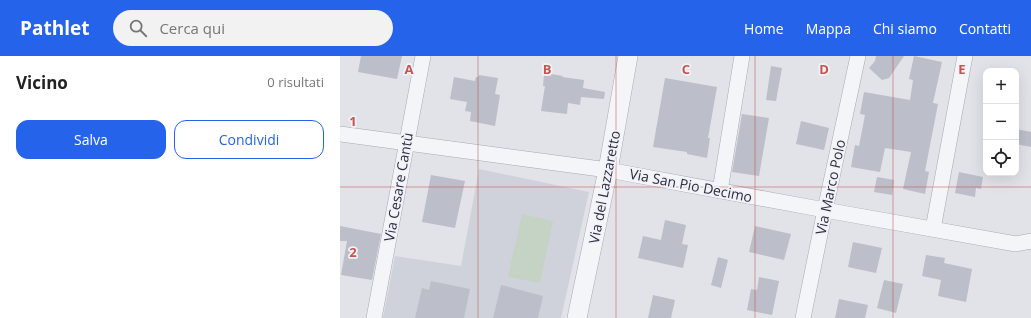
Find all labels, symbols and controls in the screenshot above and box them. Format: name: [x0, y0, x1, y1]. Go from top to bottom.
search box: [113, 10, 393, 46]
text: Pathlet: [20, 15, 89, 41]
icon: search: [127, 17, 149, 39]
text: Cerca qui: [159, 18, 225, 38]
text: Home: [744, 19, 784, 38]
text: Mappa: [806, 19, 851, 38]
text: Chi siamo: [873, 19, 937, 38]
text: Contatti: [959, 19, 1011, 38]
text: A: [405, 60, 414, 78]
text: B: [543, 60, 552, 78]
text: C: [682, 60, 690, 78]
text: D: [819, 60, 829, 78]
text: E: [958, 60, 966, 78]
map controls: [983, 68, 1019, 176]
button: +: [983, 68, 1019, 104]
text: Vicino: [16, 71, 68, 94]
text: 0 risultati: [267, 73, 324, 91]
button: −: [983, 104, 1019, 140]
text: 1: [349, 112, 357, 130]
button: Salva: [16, 120, 166, 159]
button: Condividi: [174, 120, 324, 159]
street label: Via del Lazzaretto: [584, 129, 624, 245]
street label: Via Cesare Cantù: [379, 131, 417, 243]
street label: Via Marco Polo: [811, 138, 849, 236]
button: locate: [983, 140, 1019, 176]
street label: Via San Pio Decimo: [628, 164, 754, 206]
text: 2: [349, 243, 357, 261]

